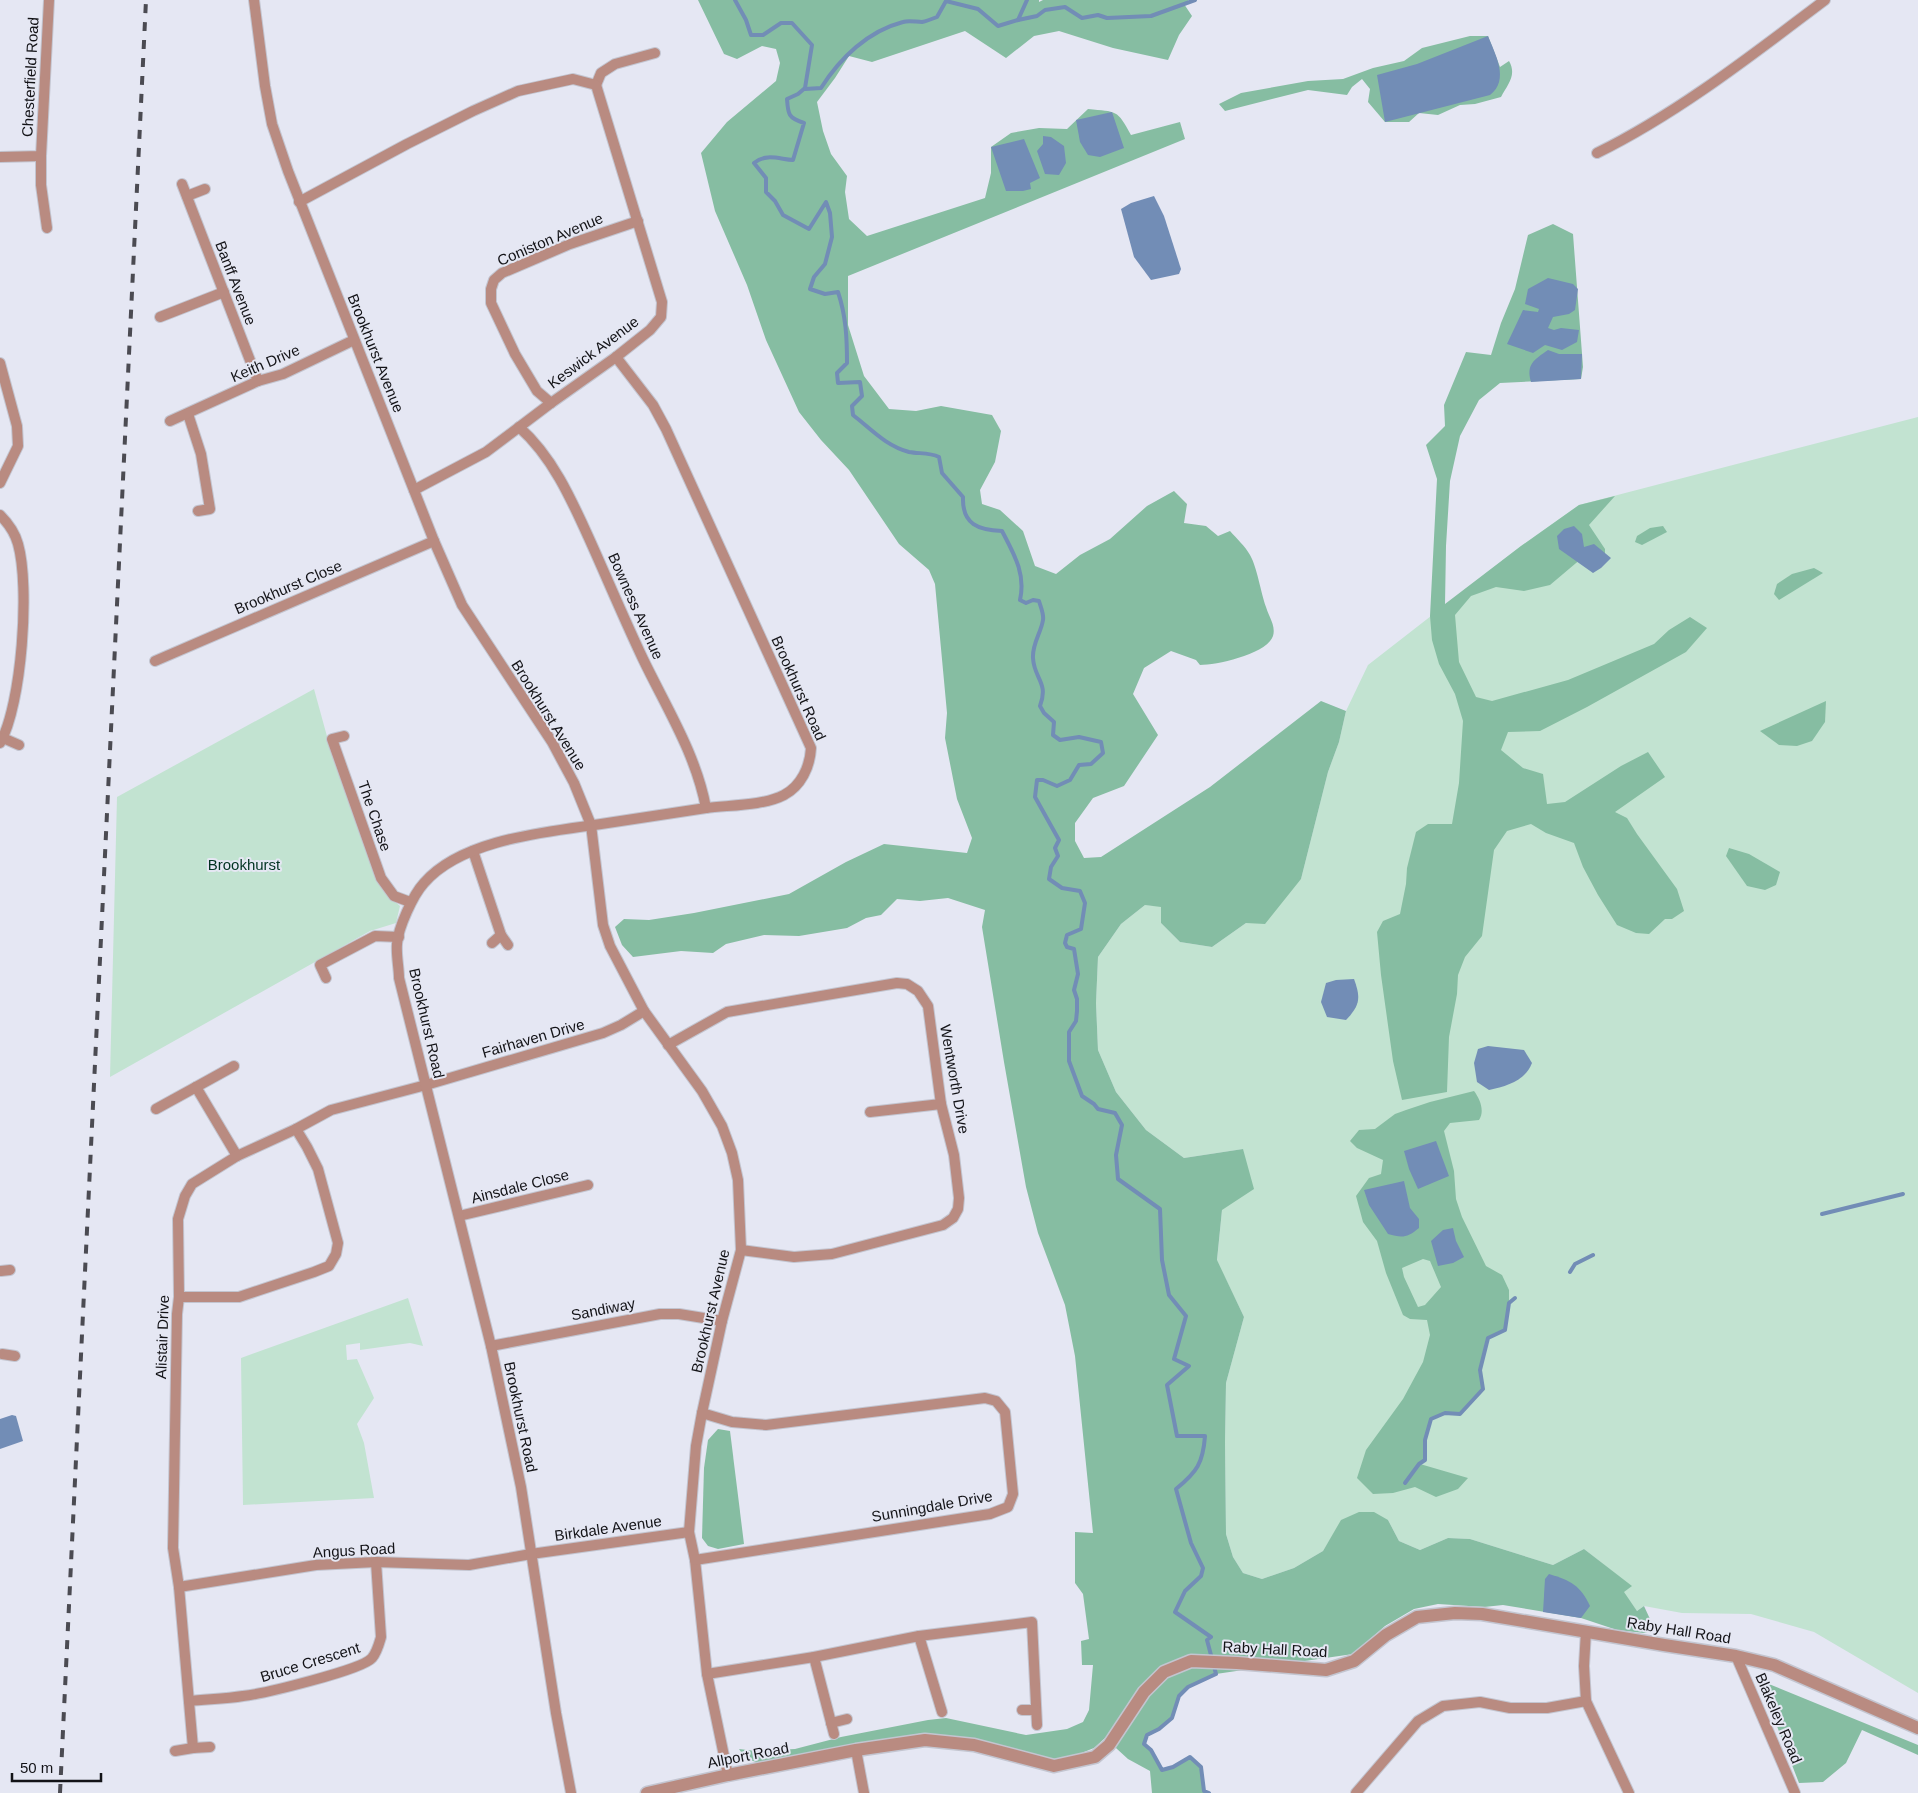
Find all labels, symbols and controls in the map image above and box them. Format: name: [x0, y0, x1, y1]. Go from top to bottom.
street label: Chesterfield Road: [18, 17, 42, 137]
street label: Coniston Avenue: [495, 209, 605, 269]
street label: Banff Avenue: [212, 239, 260, 327]
street label: Brookhurst Avenue: [344, 291, 408, 415]
street label: Keswick Avenue: [544, 312, 642, 392]
street label: Keith Drive: [228, 341, 302, 385]
street label: Bowness Avenue: [605, 550, 667, 662]
street label: Brookhurst Close: [232, 557, 344, 617]
street label: Brookhurst Road: [768, 633, 830, 743]
street label: Brookhurst Avenue: [508, 657, 590, 773]
street label: The Chase: [355, 779, 395, 853]
park label: Brookhurst: [208, 856, 281, 873]
street label: Brookhurst Road: [406, 966, 448, 1080]
street label: Fairhaven Drive: [480, 1015, 586, 1061]
street label: Wentworth Drive: [937, 1023, 973, 1135]
street label: Ainsdale Close: [469, 1166, 571, 1206]
street label: Brookhurst Avenue: [687, 1247, 733, 1375]
street label: Sandiway: [569, 1294, 637, 1324]
street label: Alistair Drive: [152, 1295, 172, 1379]
street label: Brookhurst Road: [501, 1360, 541, 1474]
street label: Sunningdale Drive: [870, 1487, 994, 1525]
street label: Birkdale Avenue: [553, 1512, 663, 1544]
street label: Angus Road: [312, 1539, 396, 1561]
street label: Raby Hall Road: [1626, 1613, 1732, 1647]
street label: Raby Hall Road: [1222, 1638, 1328, 1660]
street label: Bruce Crescent: [258, 1639, 363, 1685]
street label: Blakeley Road: [1752, 1670, 1806, 1766]
street label: Allport Road: [706, 1739, 790, 1771]
scale bar: [12, 1750, 101, 1782]
text: 50 m: [20, 1759, 53, 1776]

